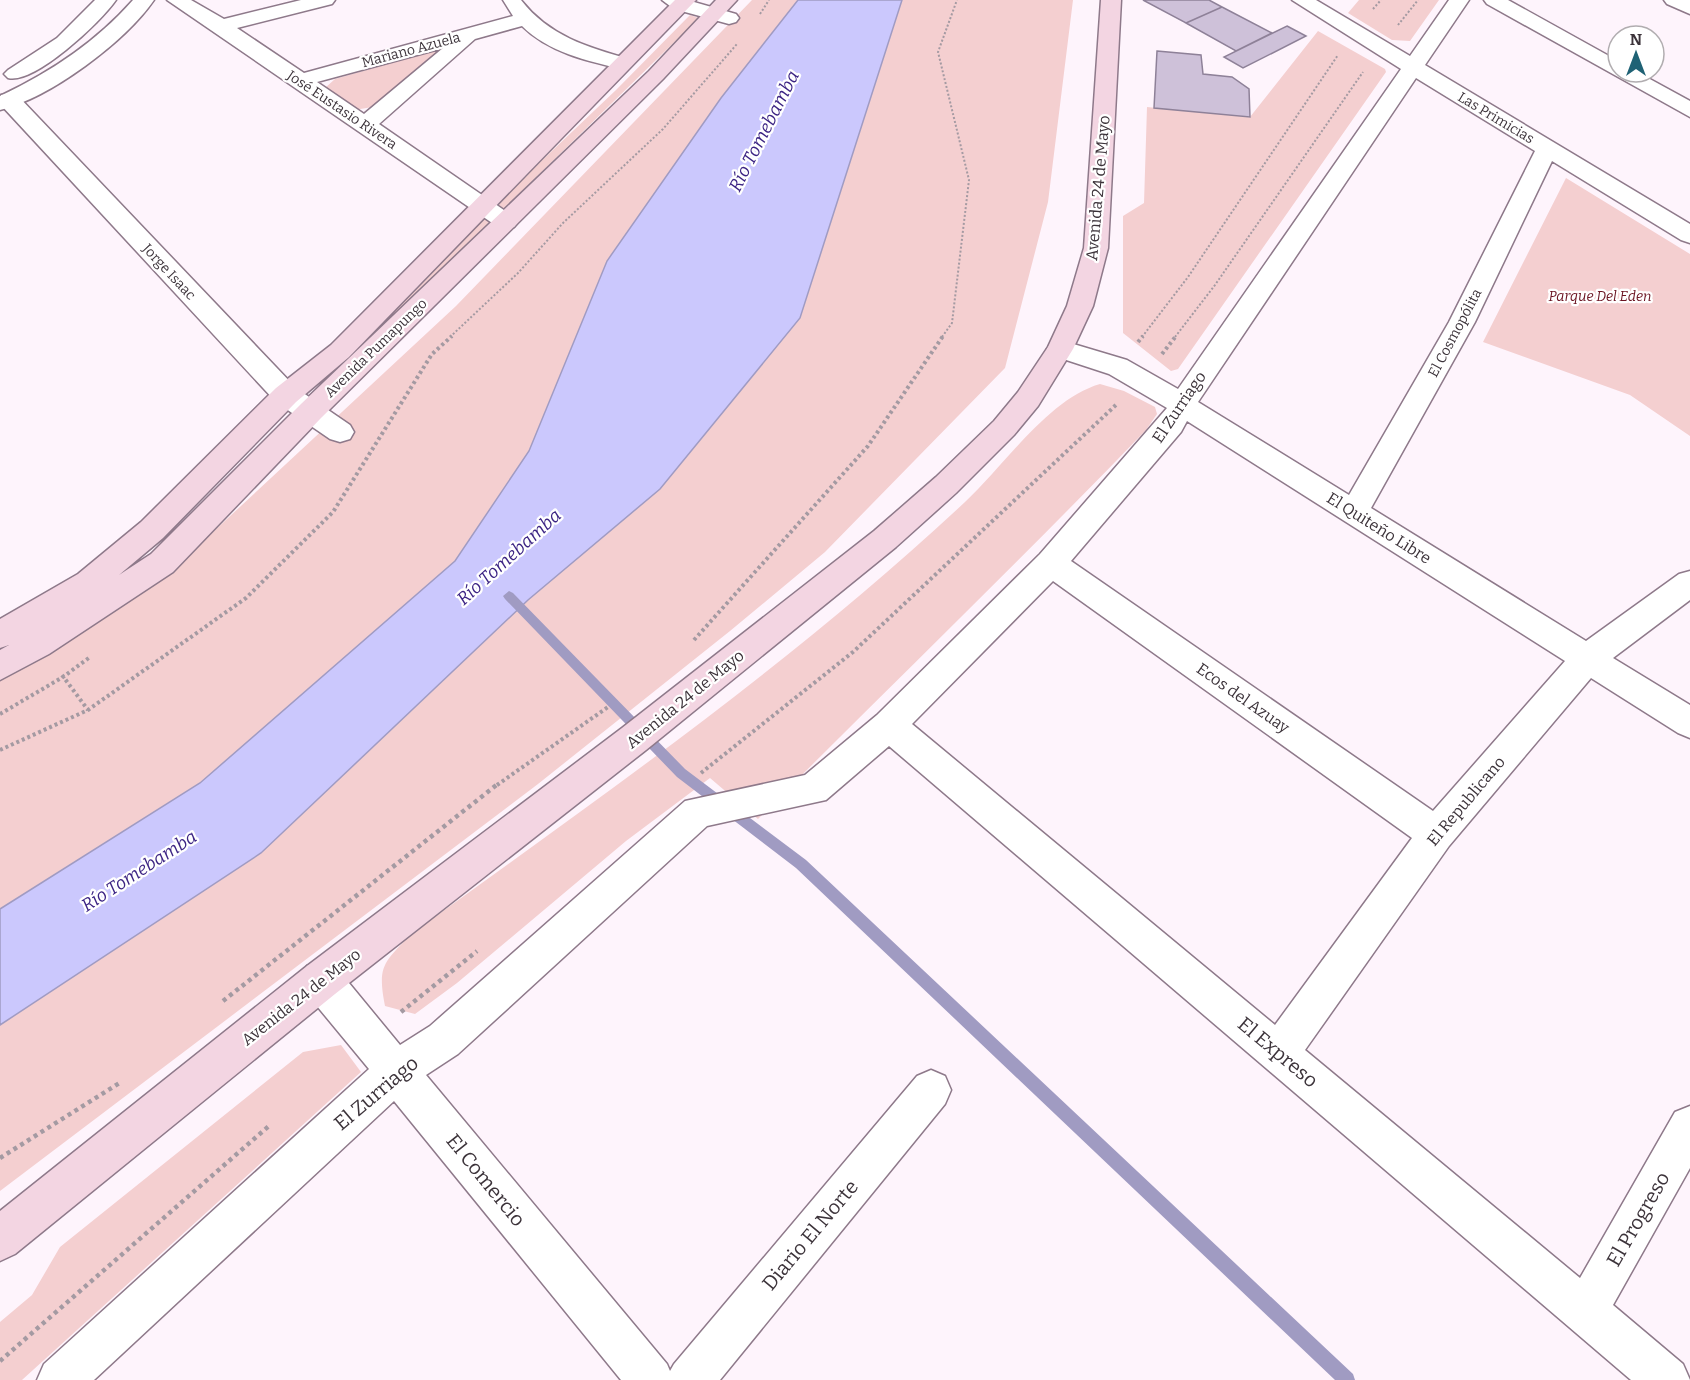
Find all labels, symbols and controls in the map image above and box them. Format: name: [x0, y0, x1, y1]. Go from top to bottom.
north arrow: [1606, 24, 1666, 84]
street label: Mariano Azuela: [360, 29, 463, 71]
text: N: [1630, 30, 1642, 49]
street label: José Eustasio Rivera: [283, 66, 400, 153]
water label: Río Tomebamba: [724, 67, 804, 195]
street label: Las Primicias: [1455, 89, 1537, 147]
street label: Avenida 24 de Mayo: [1082, 115, 1114, 261]
street label: Jorge Isaac: [138, 240, 199, 304]
street label: El Cosmopólita: [1425, 286, 1486, 380]
park label: Parque Del Eden: [1548, 288, 1652, 305]
street label: Avenida Pumapungo: [322, 295, 430, 401]
street label: El Zurriago: [1148, 368, 1210, 446]
street label: El Quiteño Libre: [1323, 488, 1435, 568]
water label: Río Tomebamba: [452, 504, 566, 610]
street label: Avenida 24 de Mayo: [622, 646, 748, 752]
street label: Ecos del Azuay: [1193, 659, 1294, 737]
street label: El Republicano: [1423, 752, 1509, 850]
water label: Río Tomebamba: [77, 826, 201, 916]
street label: Avenida 24 de Mayo: [238, 945, 364, 1049]
street label: El Expreso: [1233, 1012, 1323, 1092]
street label: El Zurriago: [329, 1051, 423, 1135]
street label: El Comercio: [441, 1129, 531, 1231]
street label: El Progreso: [1601, 1168, 1675, 1270]
street label: Diario El Norte: [757, 1175, 863, 1295]

